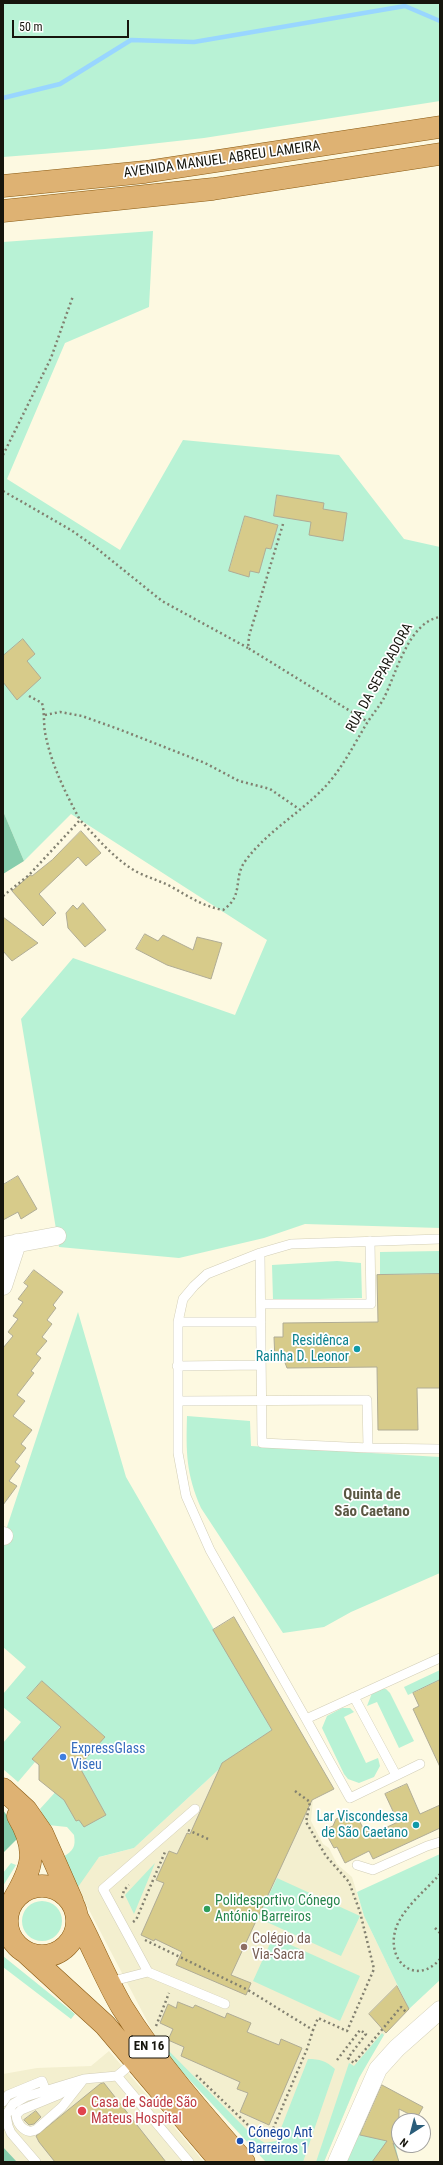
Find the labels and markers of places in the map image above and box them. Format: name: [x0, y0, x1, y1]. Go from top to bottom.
place label: Residênca Rainha D. Leonor: [256, 1333, 349, 1366]
marker: Residênca Rainha D. Leonor: [352, 1344, 362, 1354]
place label: ExpressGlass Viseu: [71, 1741, 145, 1774]
marker: ExpressGlass Viseu: [58, 1752, 68, 1762]
place label: Lar Viscondessa de São Caetano: [316, 1809, 408, 1842]
marker: Lar Viscondessa de São Caetano: [411, 1820, 421, 1830]
place label: Polidesportivo Cónego António Barreiros: [215, 1893, 340, 1926]
marker: Polidesportivo Cónego António Barreiros: [202, 1904, 212, 1914]
place label: Colégio da Via-Sacra: [252, 1931, 311, 1964]
marker: Colégio da Via-Sacra: [239, 1942, 249, 1952]
place label: Casa de Saúde São Mateus Hospital: [91, 2095, 197, 2128]
marker: Casa de Saúde São Mateus Hospital: [76, 2105, 88, 2117]
place label: Cónego Ant Barreiros 1: [248, 2125, 312, 2158]
marker: Cónego Ant Barreiros 1: [235, 2136, 245, 2146]

